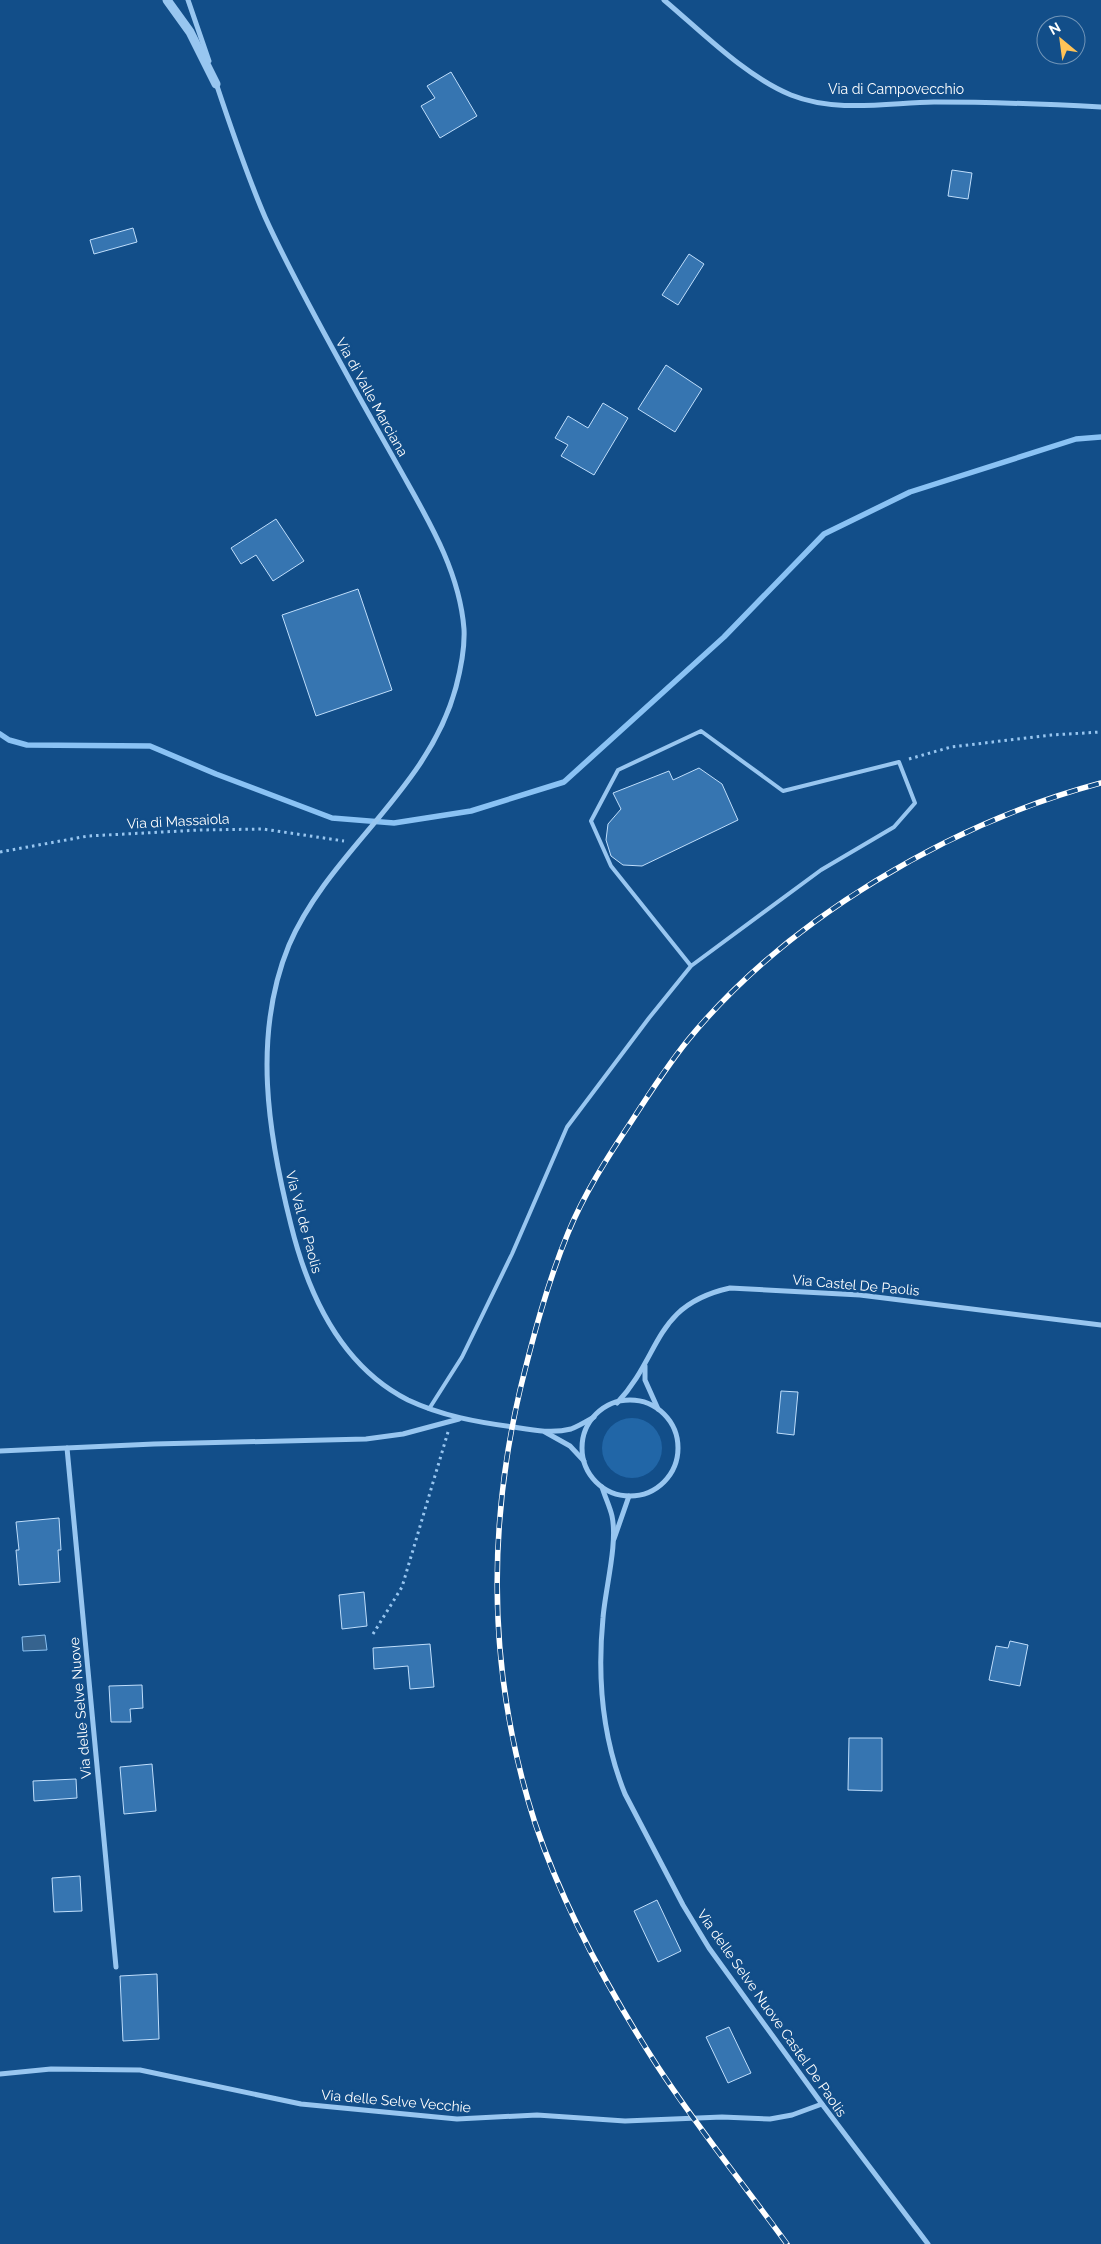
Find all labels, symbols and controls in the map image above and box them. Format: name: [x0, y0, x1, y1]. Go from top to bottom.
north arrow: [1036, 15, 1086, 65]
text: N: [1046, 19, 1063, 38]
street label: Via di Campovecchio: [828, 81, 964, 97]
street label: Via di Valle Marciana: [333, 335, 411, 459]
street label: Via di Massaiola: [126, 810, 230, 832]
street label: Via Val de Paolis: [283, 1169, 325, 1275]
street label: Via Castel De Paolis: [792, 1271, 920, 1299]
street label: Via delle Selve Nuove: [66, 1637, 94, 1779]
street label: Via delle Selve Nuove Castel De Paolis: [694, 1906, 850, 2120]
street label: Via delle Selve Vecchie: [320, 2086, 472, 2116]

